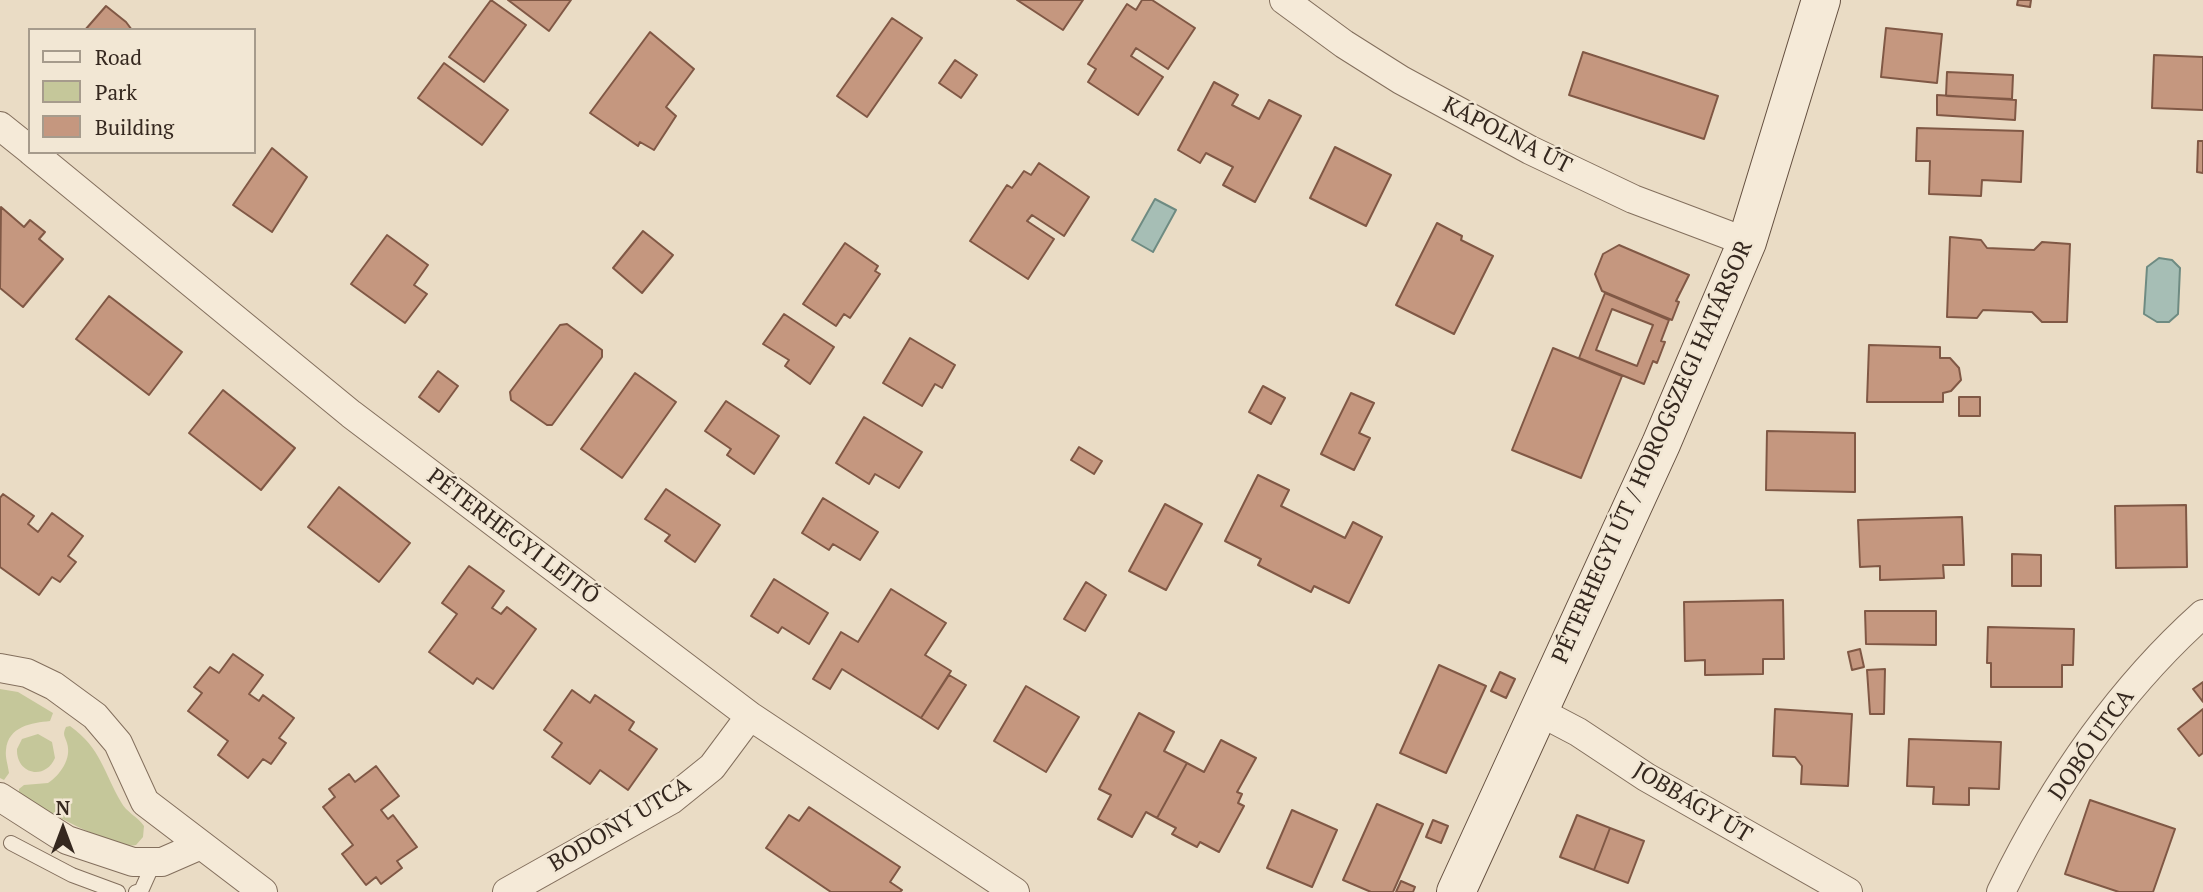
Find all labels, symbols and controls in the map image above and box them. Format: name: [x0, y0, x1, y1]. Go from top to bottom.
legend: [28, 28, 256, 154]
text: Road: [95, 43, 142, 71]
text: Park: [95, 78, 137, 106]
street label: KÁPOLNA ÚT: [1438, 92, 1576, 180]
text: Building: [95, 113, 174, 141]
street label: PÉTERHEGYI ÚT / HOROGSZEGI HATÁRSOR: [1547, 236, 1759, 668]
street label: PÉTERHEGYI LEJTŐ: [421, 463, 605, 611]
street label: DOBÓ UTCA: [2044, 684, 2140, 806]
street label: JOBBÁGY ÚT: [1628, 757, 1756, 849]
street label: BODONY UTCA: [544, 772, 696, 878]
north arrow: [28, 794, 98, 864]
text: N: [56, 795, 70, 820]

